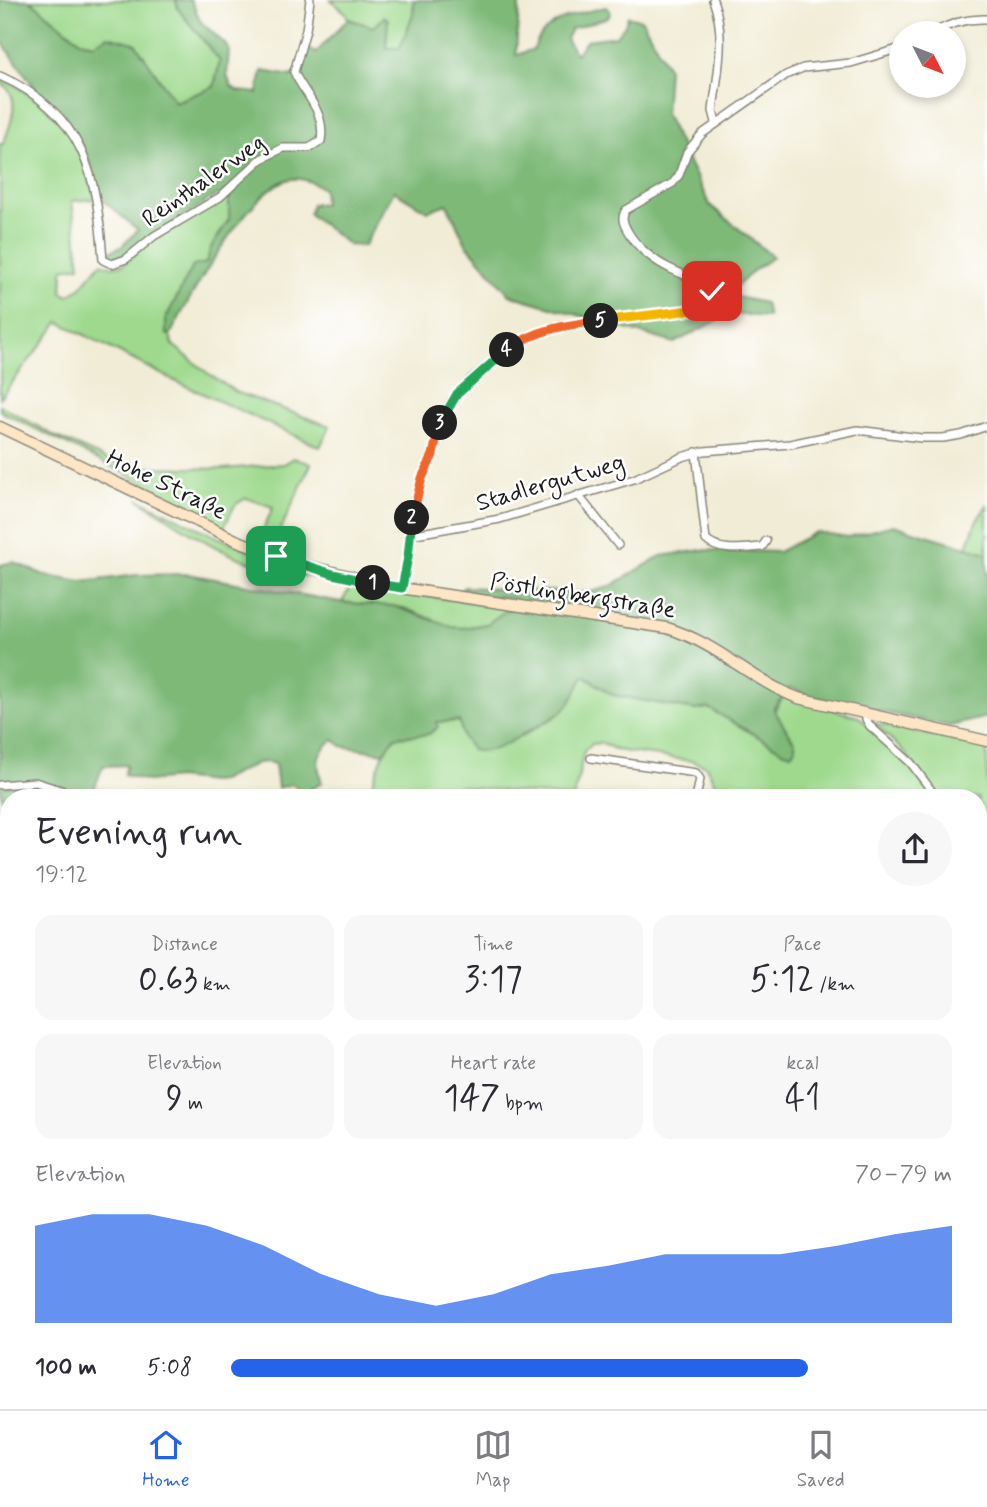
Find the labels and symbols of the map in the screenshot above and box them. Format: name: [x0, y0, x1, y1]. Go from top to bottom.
north arrow: [889, 21, 966, 98]
street label: Reinthalerweg: [136, 127, 271, 235]
pin: [682, 261, 742, 321]
pin: 5: [584, 304, 618, 338]
pin: 4: [490, 332, 524, 368]
pin: 3: [422, 406, 458, 440]
street label: Hohe Straße: [101, 443, 232, 528]
street label: Stadlergutweg: [473, 447, 629, 521]
pin: 2: [394, 500, 430, 536]
pin: [246, 526, 306, 586]
pin: 1: [356, 566, 390, 600]
street label: Pöstlingbergstraße: [487, 567, 678, 629]

